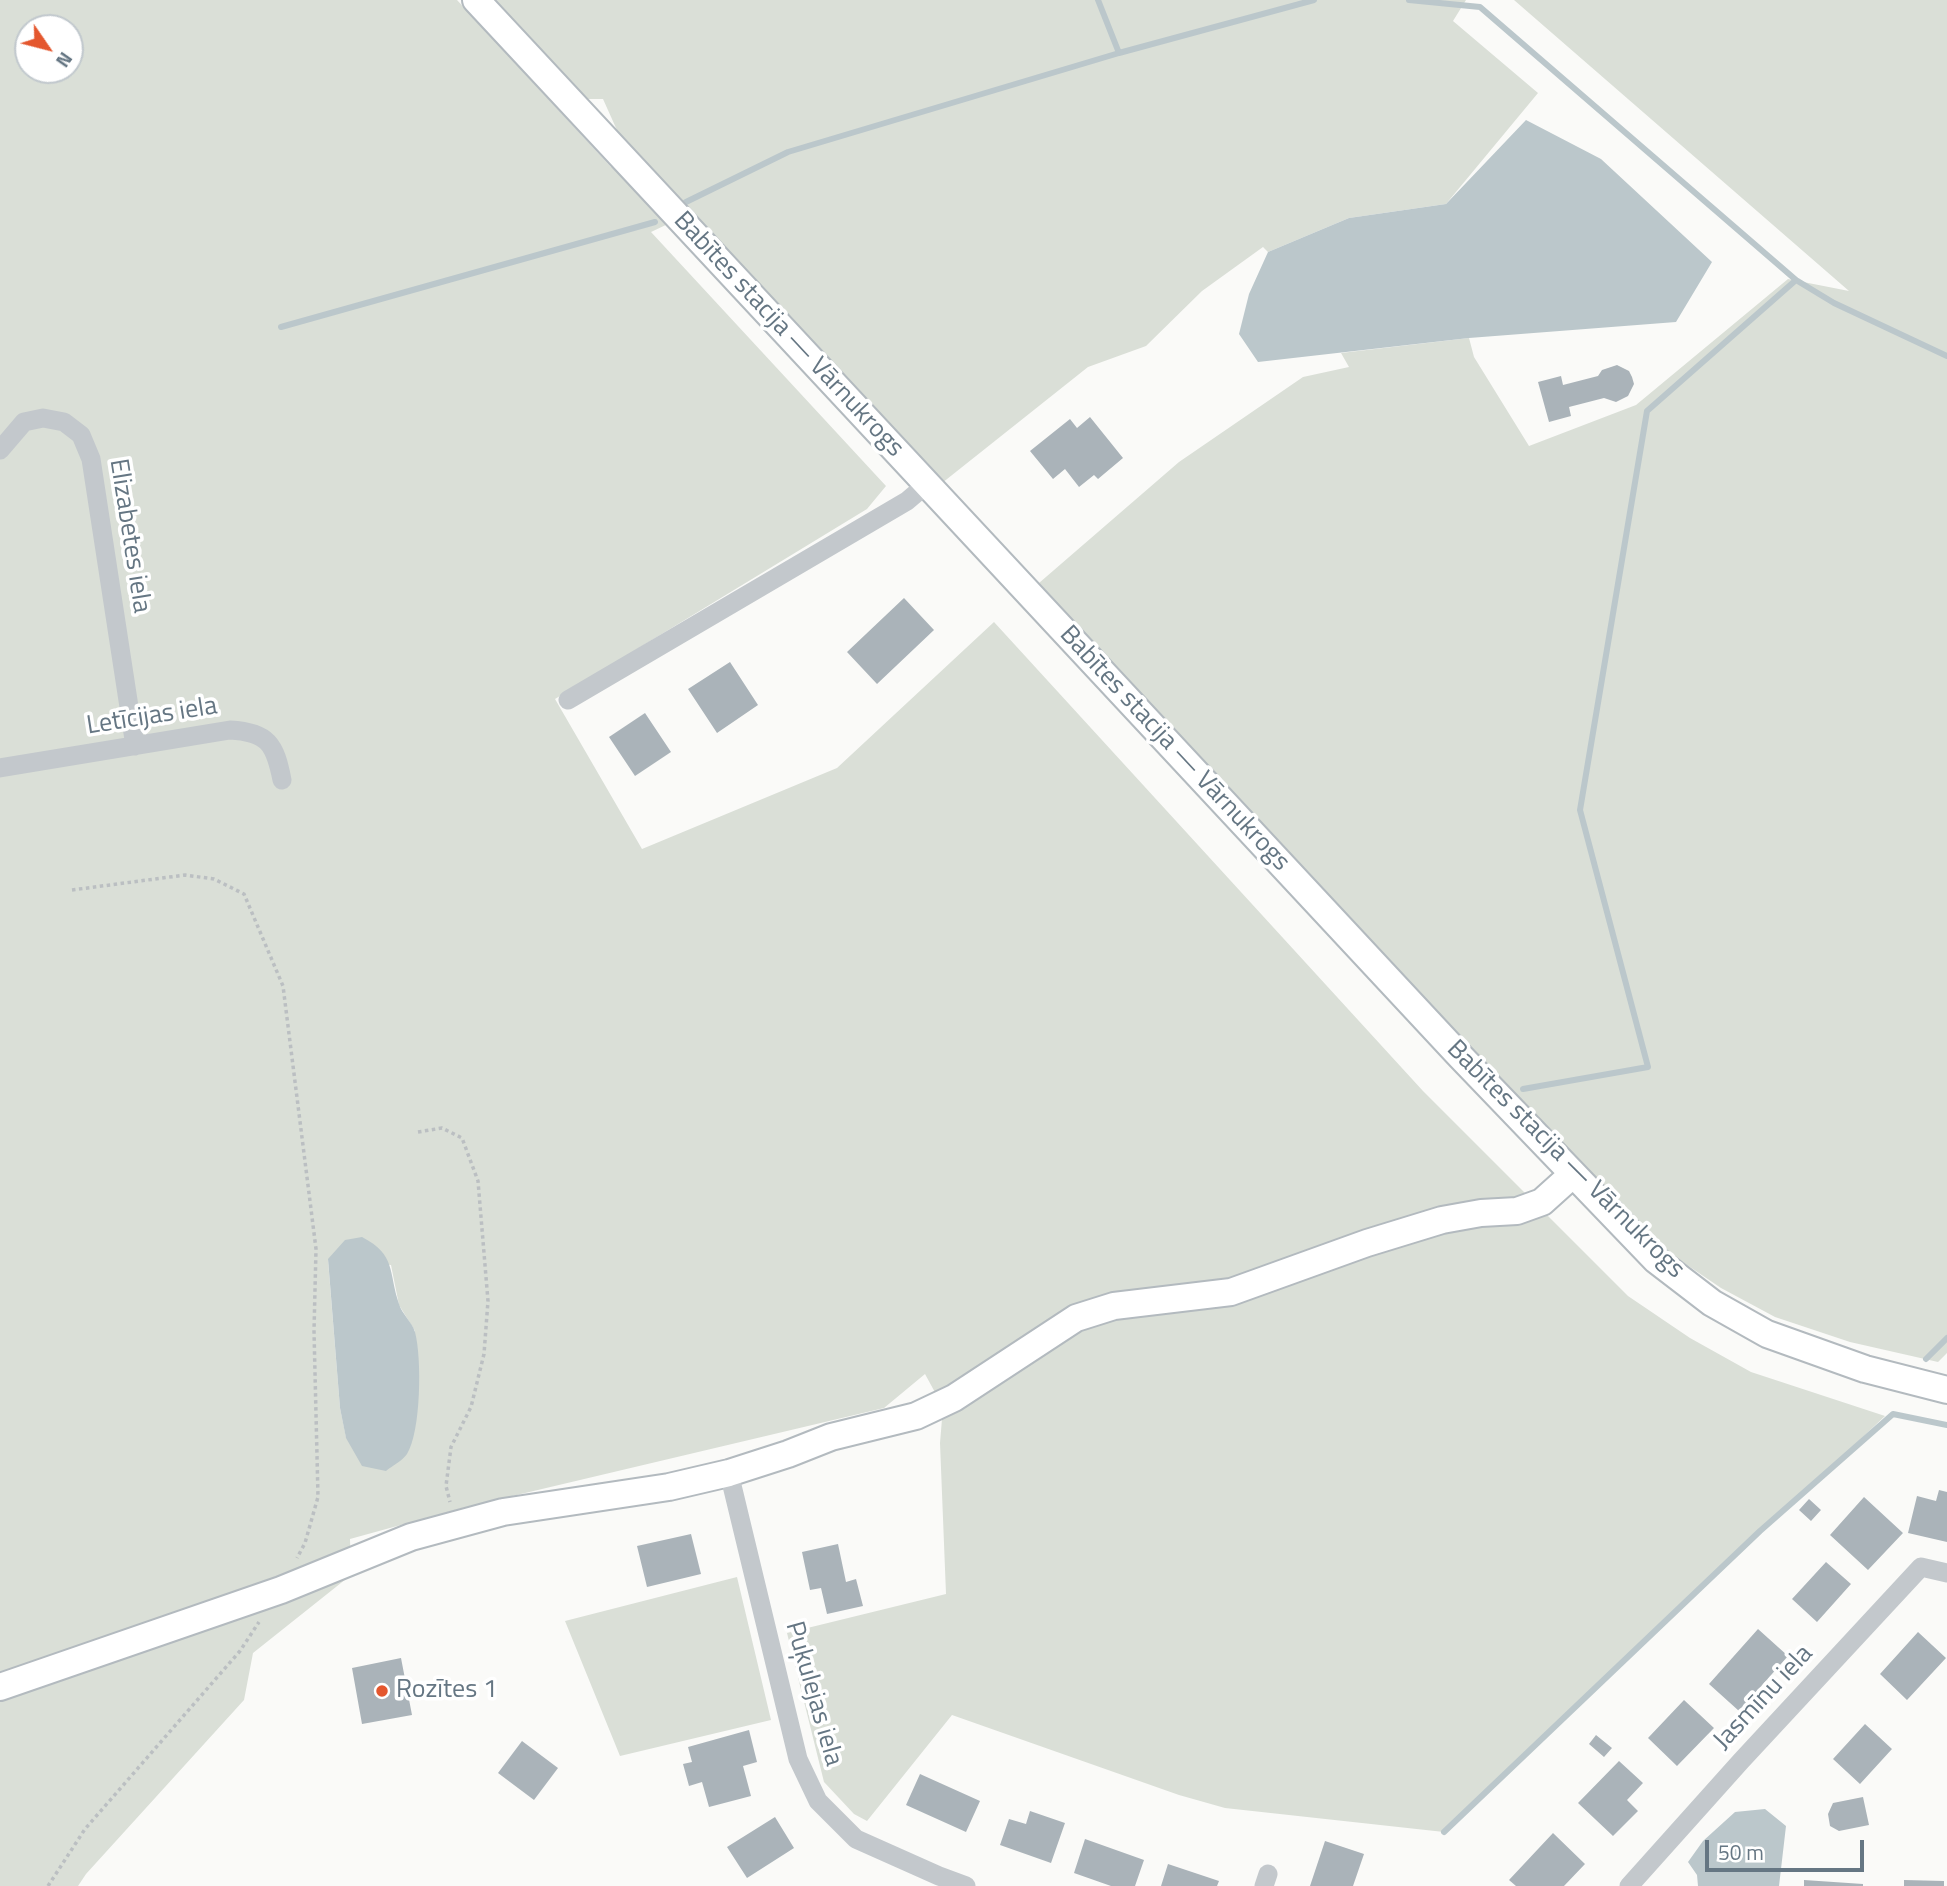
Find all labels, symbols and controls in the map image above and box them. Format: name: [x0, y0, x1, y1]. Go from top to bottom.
north arrow: [14, 14, 84, 84]
text: N: [49, 46, 81, 74]
street label: Babītes stacija — Vārnukrogs: [666, 206, 910, 464]
street label: Elizabetes iela: [101, 457, 157, 615]
street label: Babītes stacija — Vārnukrogs: [1052, 620, 1296, 878]
street label: Letīcijas iela: [85, 691, 219, 743]
street label: Babītes stacija — Vārnukrogs: [1439, 1034, 1691, 1286]
street label: Puķulejas iela: [777, 1618, 849, 1770]
street label: Jasmīnu iela: [1708, 1639, 1820, 1757]
place label: Rozītes 1: [396, 1675, 498, 1707]
marker: Rozītes 1: [374, 1683, 390, 1699]
scale bar: [1709, 1826, 1868, 1870]
text: 50 m: [1718, 1836, 1764, 1868]

